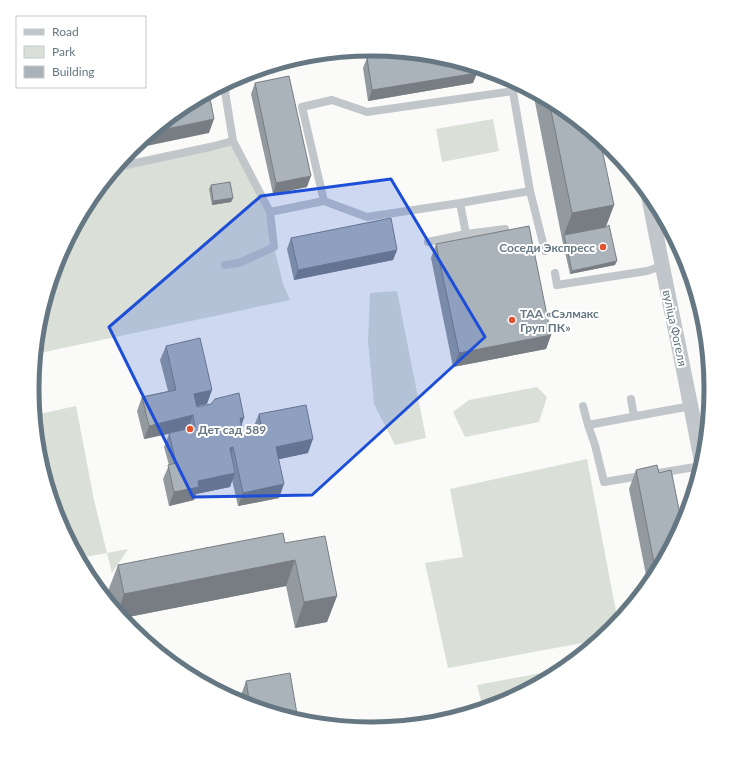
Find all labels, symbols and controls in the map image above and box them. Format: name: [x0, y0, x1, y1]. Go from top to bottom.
legend: [16, 16, 146, 88]
text: Road: [52, 24, 79, 39]
text: Park: [52, 44, 76, 59]
text: Building: [52, 64, 95, 79]
place label: Соседи Экспресс: [499, 240, 595, 255]
marker: Соседи Экспресс: [598, 242, 608, 252]
street label: вуліца Фогеля: [660, 288, 690, 368]
place label: ТАА «Сэлмакс Груп ПК»: [520, 306, 599, 335]
marker: ТАА «Сэлмакс Груп ПК»: [507, 315, 517, 325]
place label: Дет сад 589: [198, 422, 266, 437]
marker: Дет сад 589: [185, 424, 195, 434]

